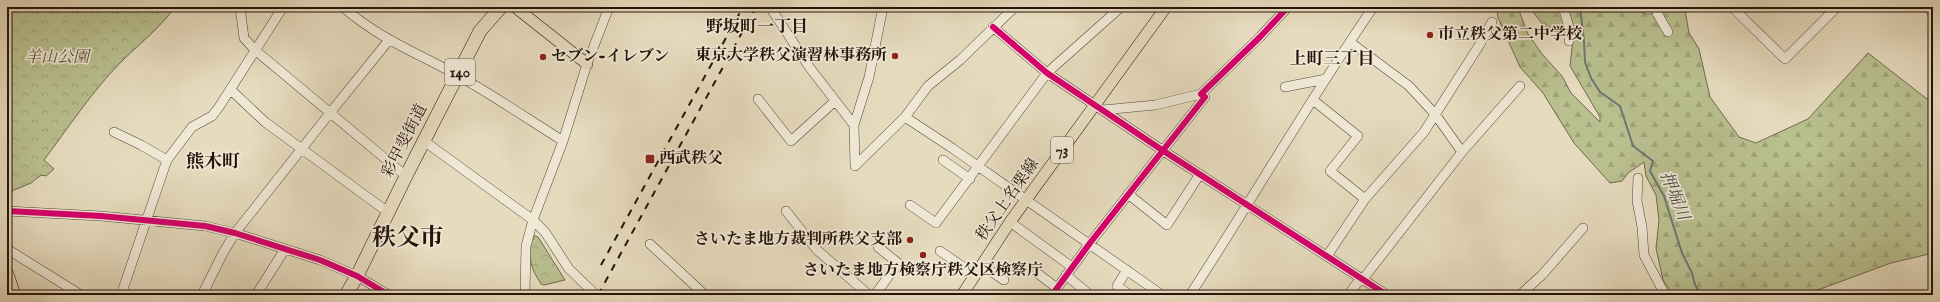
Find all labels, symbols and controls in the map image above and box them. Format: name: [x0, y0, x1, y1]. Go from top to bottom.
district label: 野坂町一丁目: [706, 17, 808, 38]
place label: 市立秩父第二中学校: [1438, 25, 1583, 45]
marker: 市立秩父第二中学校: [1425, 30, 1435, 40]
place label: 東京大学秩父演習林事務所: [695, 46, 887, 66]
place label: セブン-イレブン: [551, 47, 669, 67]
park label: 羊山公園: [25, 48, 92, 68]
district label: 上町三丁目: [1290, 49, 1375, 70]
marker: 東京大学秩父演習林事務所: [890, 51, 900, 61]
marker: セブン-イレブン: [538, 52, 548, 62]
road number: 140: [445, 59, 475, 85]
street label: 彩甲斐街道: [378, 101, 432, 181]
road number: 73: [1051, 137, 1073, 163]
place label: 西武秩父: [659, 149, 723, 169]
district label: 熊木町: [186, 151, 240, 174]
marker: 西武秩父: [644, 153, 656, 165]
street label: 秩父上名栗線: [972, 155, 1044, 245]
water label: 押堀川: [1655, 168, 1694, 225]
district label: 秩父市: [372, 223, 444, 254]
place label: さいたま地方裁判所秩父支部: [694, 230, 903, 250]
marker: さいたま地方裁判所秩父支部: [905, 235, 915, 245]
marker: さいたま地方検察庁秩父区検察庁: [918, 250, 928, 260]
place label: さいたま地方検察庁秩父区検察庁: [803, 261, 1043, 281]

